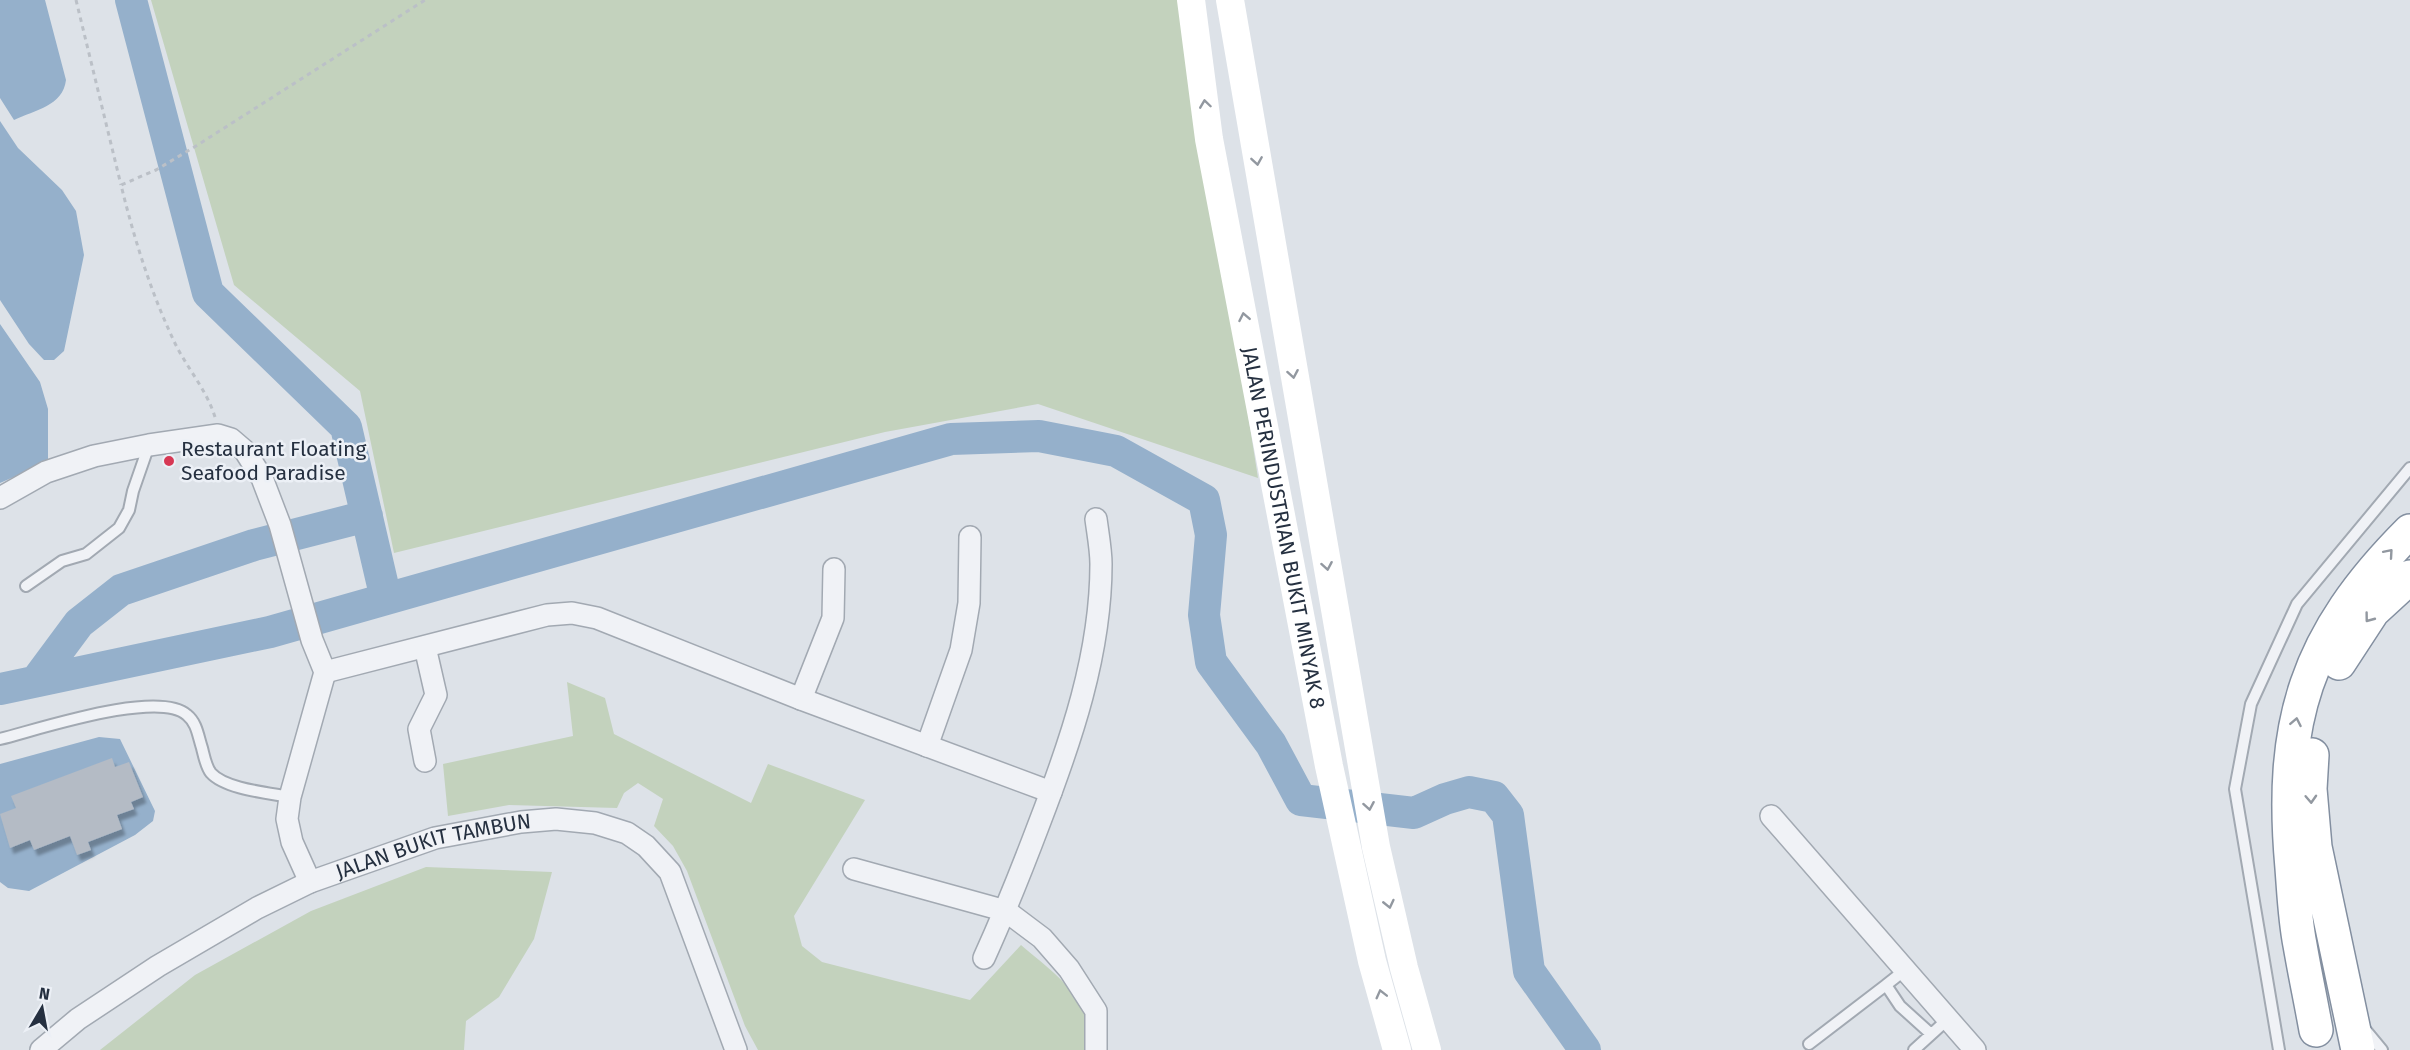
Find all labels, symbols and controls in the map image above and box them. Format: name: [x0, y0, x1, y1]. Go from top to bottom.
one-way arrow: [1199, 100, 1211, 109]
one-way arrow: [1250, 156, 1263, 166]
one-way arrow: [1238, 312, 1251, 322]
street label: JALAN PERINDUSTRIAN BUKIT MINYAK 8: [1236, 344, 1331, 711]
one-way arrow: [1286, 369, 1299, 379]
place label: Restaurant Floating Seafood Paradise: [181, 436, 366, 486]
marker: Restaurant Floating Seafood Paradise: [162, 454, 176, 468]
one-way arrow: [2382, 549, 2393, 560]
one-way arrow: [1320, 561, 1333, 571]
one-way arrow: [2365, 611, 2376, 622]
one-way arrow: [2289, 717, 2302, 727]
one-way arrow: [2304, 795, 2317, 804]
one-way arrow: [1363, 802, 1375, 811]
street label: JALAN BUKIT TAMBUN: [332, 808, 532, 885]
one-way arrow: [1382, 899, 1395, 909]
north arrow: [12, 978, 72, 1038]
text: N: [38, 983, 51, 1004]
one-way arrow: [1375, 989, 1388, 999]

